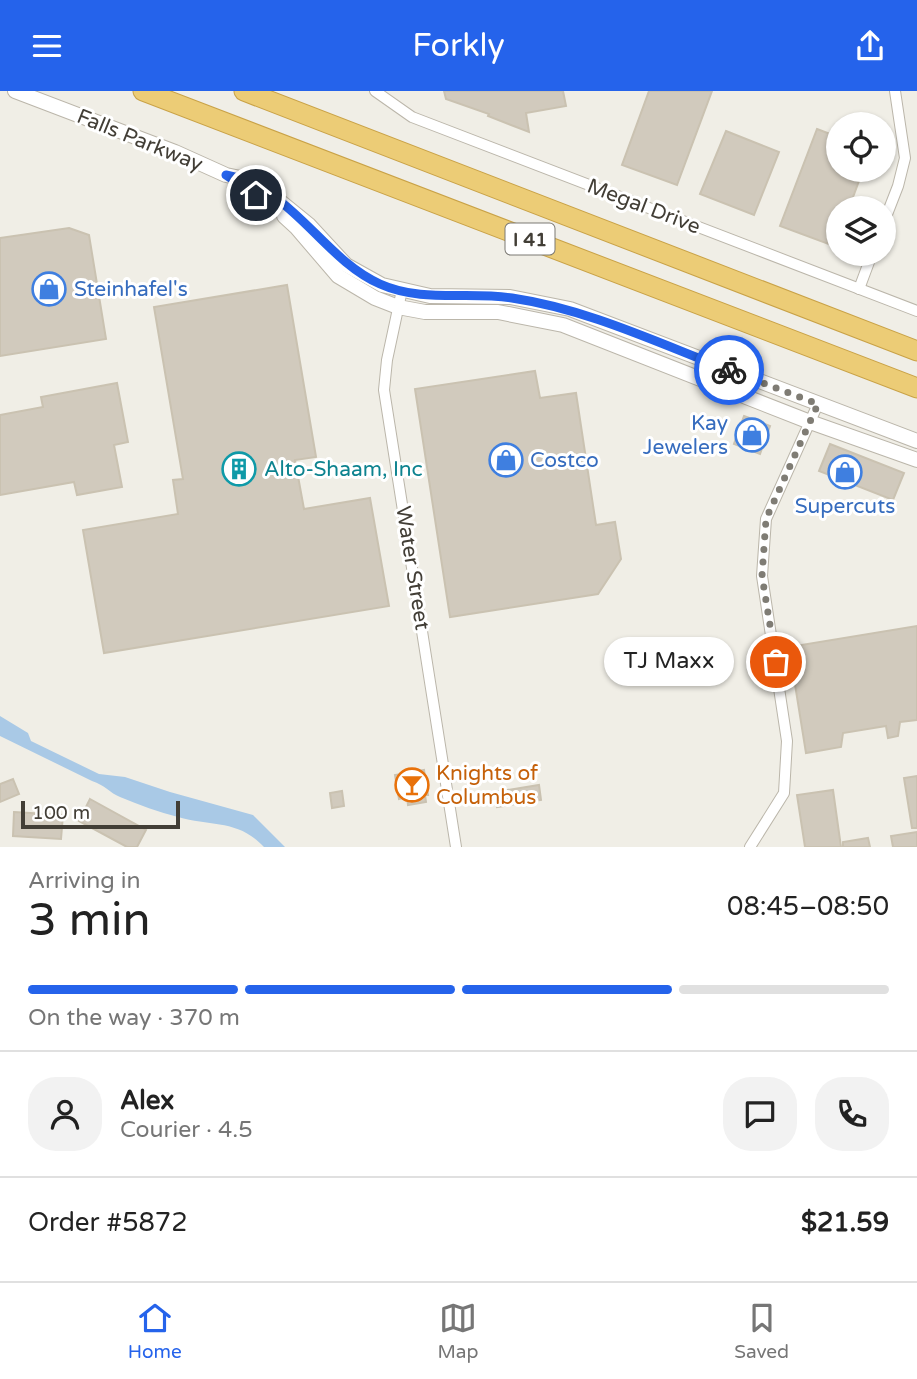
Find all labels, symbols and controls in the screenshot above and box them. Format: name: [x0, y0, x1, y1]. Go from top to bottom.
icon: menu: [28, 27, 66, 65]
text: Forkly: [412, 27, 505, 65]
icon: share: [851, 27, 889, 65]
street label: Falls Parkway: [73, 104, 206, 177]
map controls: [826, 112, 896, 266]
button: locate: [826, 112, 896, 182]
pin: [226, 165, 286, 225]
street label: Megal Drive: [584, 173, 704, 240]
icon: home: [237, 176, 275, 214]
button: layers: [826, 196, 896, 266]
road number: I 41: [505, 223, 554, 255]
shop icon: Steinhafel's: [30, 270, 68, 308]
place label: Steinhafel's: [74, 277, 188, 302]
courier: [694, 335, 764, 405]
icon: bike: [710, 351, 748, 389]
place label: Kay Jewelers: [643, 411, 728, 460]
shop icon: Kay Jewelers: [733, 416, 771, 454]
shop icon: Costco: [487, 441, 525, 479]
place label: Costco: [530, 448, 599, 473]
building icon: Alto-Shaam, Inc: [220, 450, 258, 488]
shop icon: Supercuts: [826, 453, 864, 491]
place label: Alto-Shaam, Inc: [264, 457, 423, 482]
place label: Supercuts: [795, 494, 895, 519]
street label: Water Street: [390, 504, 435, 632]
pin: [746, 632, 806, 692]
callout: TJ Maxx: [604, 637, 734, 687]
icon: bag: [757, 643, 795, 681]
text: TJ Maxx: [623, 647, 715, 675]
place label: Knights of Columbus: [436, 761, 538, 810]
bar icon: Knights of Columbus: [393, 766, 431, 804]
scale bar: [21, 798, 180, 830]
text: 100 m: [32, 802, 90, 824]
text: Arriving in: [28, 867, 141, 895]
text: 08:45–08:50: [727, 891, 889, 922]
text: 3 min: [28, 893, 151, 948]
text: On the way · 370 m: [28, 1004, 240, 1032]
button: person: [28, 1077, 102, 1151]
button: chat: [723, 1077, 797, 1151]
button: phone: [815, 1077, 889, 1151]
text: Alex: [120, 1085, 174, 1116]
text: Courier · 4.5: [120, 1116, 253, 1144]
text: Order #5872: [28, 1207, 188, 1238]
text: $21.59: [801, 1207, 889, 1238]
tab: Home: [128, 1299, 182, 1363]
tab: Map: [437, 1299, 478, 1363]
tab: Saved: [734, 1299, 789, 1363]

